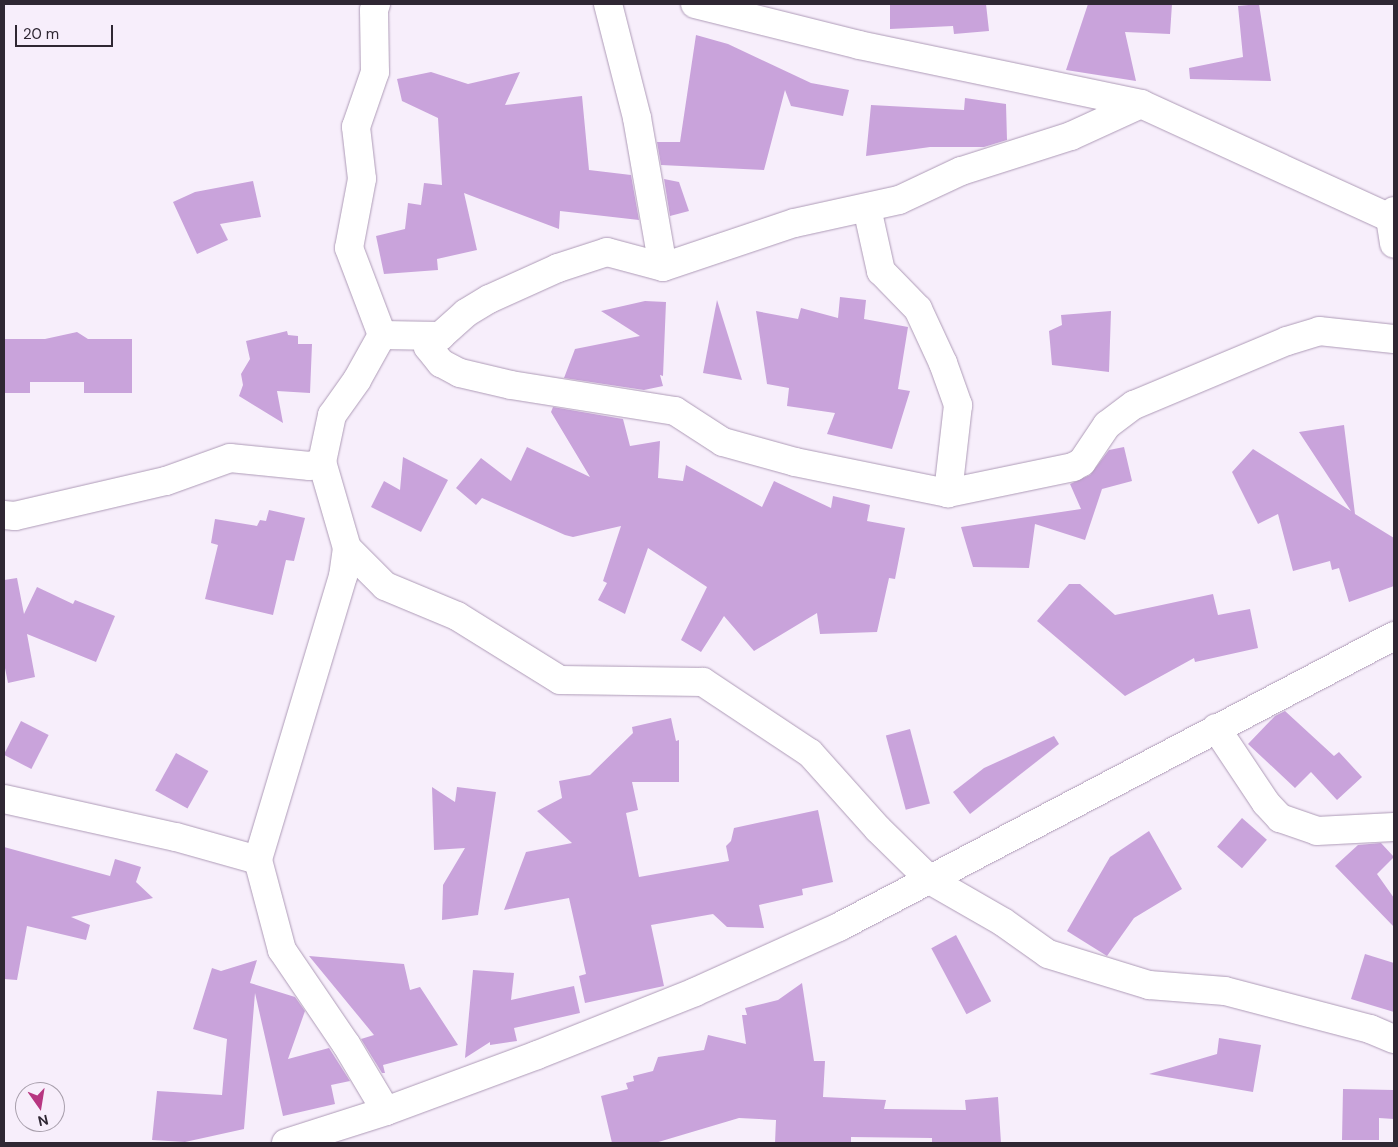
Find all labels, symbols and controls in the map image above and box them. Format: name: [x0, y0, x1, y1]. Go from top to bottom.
scale bar: [18, 15, 115, 47]
text: 20 m: [23, 24, 59, 44]
north arrow: [15, 1082, 65, 1132]
text: N: [36, 1111, 50, 1131]

